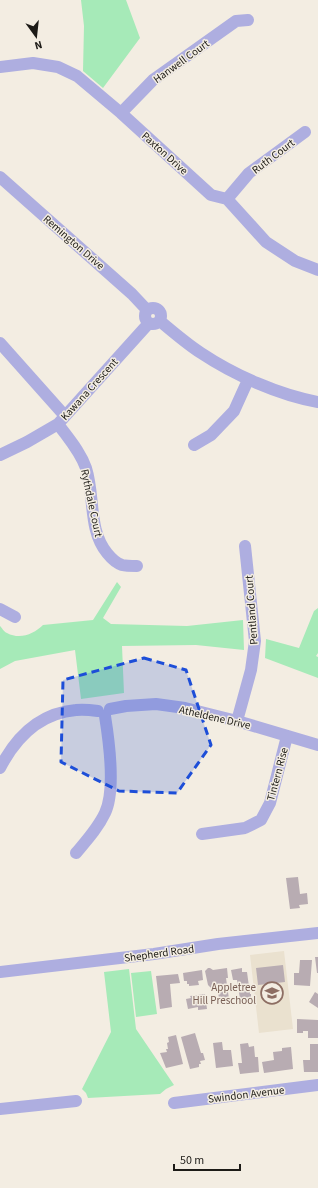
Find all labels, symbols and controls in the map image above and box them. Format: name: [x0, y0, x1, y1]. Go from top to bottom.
north arrow: [16, 16, 56, 56]
street label: Hanwell Court: [150, 36, 212, 87]
text: N: [33, 37, 44, 53]
street label: Paxton Drive: [138, 129, 191, 179]
street label: Ruth Court: [249, 135, 298, 177]
street label: Remington Drive: [40, 212, 108, 274]
street label: Kawana Crescent: [57, 355, 122, 424]
street label: Rythdale Court: [77, 468, 106, 539]
street label: Pentland Court: [242, 574, 261, 645]
street label: Atheldene Drive: [178, 702, 253, 733]
street label: Tintern Rise: [263, 745, 292, 802]
street label: Shepherd Road: [123, 941, 195, 966]
place label: Appletree Hill Preschool: [193, 980, 257, 1008]
school or university icon: Appletree Hill Preschool: [259, 980, 285, 1006]
street label: Swindon Avenue: [207, 1082, 286, 1107]
scale bar: [174, 1146, 240, 1172]
text: 50 m: [180, 1152, 204, 1169]

